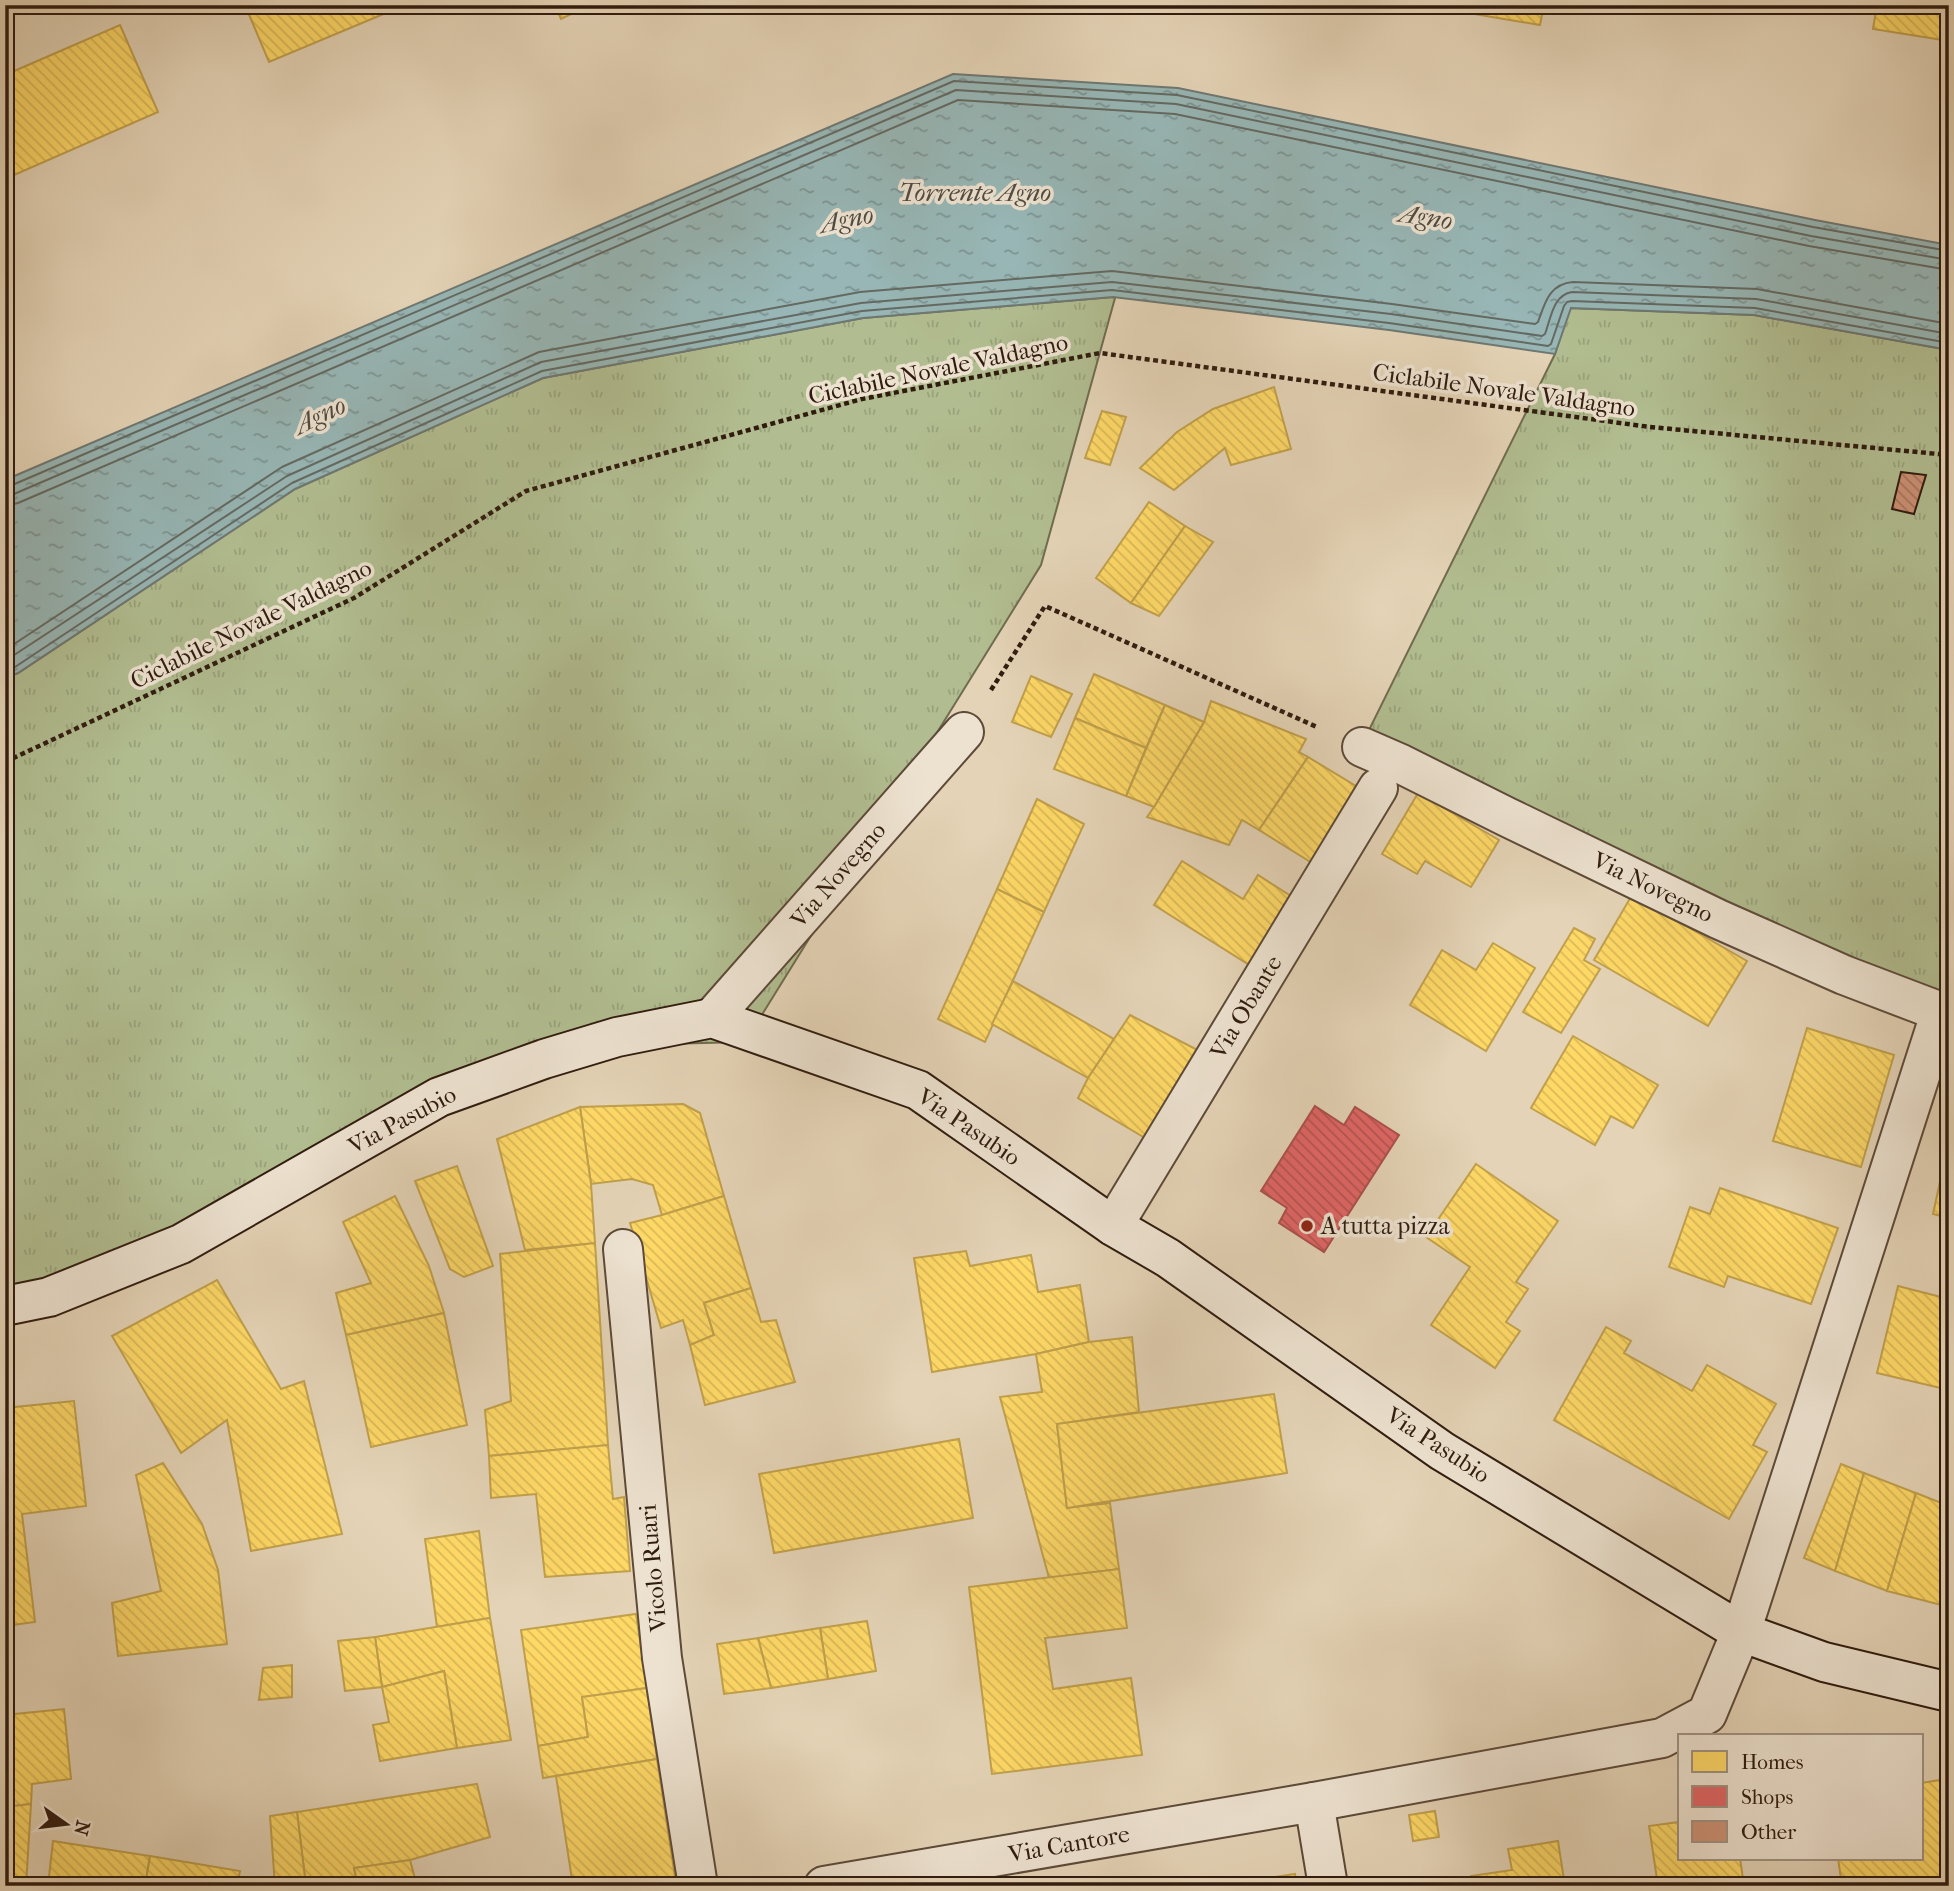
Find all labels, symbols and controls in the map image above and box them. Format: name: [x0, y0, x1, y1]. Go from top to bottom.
water label: Torrente Agno: [899, 177, 1051, 208]
water label: Agno: [1394, 197, 1455, 236]
water label: Agno: [815, 199, 876, 240]
street label: Ciclabile Novale Valdagno: [806, 328, 1070, 410]
street label: Ciclabile Novale Valdagno: [1371, 358, 1637, 422]
water label: Agno: [286, 389, 351, 442]
street label: Ciclabile Novale Valdagno: [126, 553, 376, 695]
street label: Via Novegno: [784, 816, 891, 934]
street label: Via Novegno: [1587, 845, 1718, 928]
street label: Via Obante: [1204, 950, 1288, 1065]
street label: Via Pasubio: [342, 1080, 461, 1161]
street label: Via Pasubio: [911, 1082, 1026, 1172]
place label: A tutta pizza: [1320, 1212, 1450, 1240]
marker: A tutta pizza: [1299, 1218, 1315, 1234]
street label: Via Pasubio: [1380, 1401, 1495, 1489]
street label: Vicolo Ruari: [633, 1503, 673, 1634]
legend: [1678, 1734, 1923, 1860]
text: Homes: [1741, 1750, 1804, 1774]
text: Shops: [1741, 1785, 1794, 1809]
north arrow: [32, 1790, 102, 1860]
text: N: [69, 1818, 94, 1838]
street label: Via Cantore: [1005, 1820, 1132, 1869]
text: Other: [1741, 1820, 1796, 1844]

